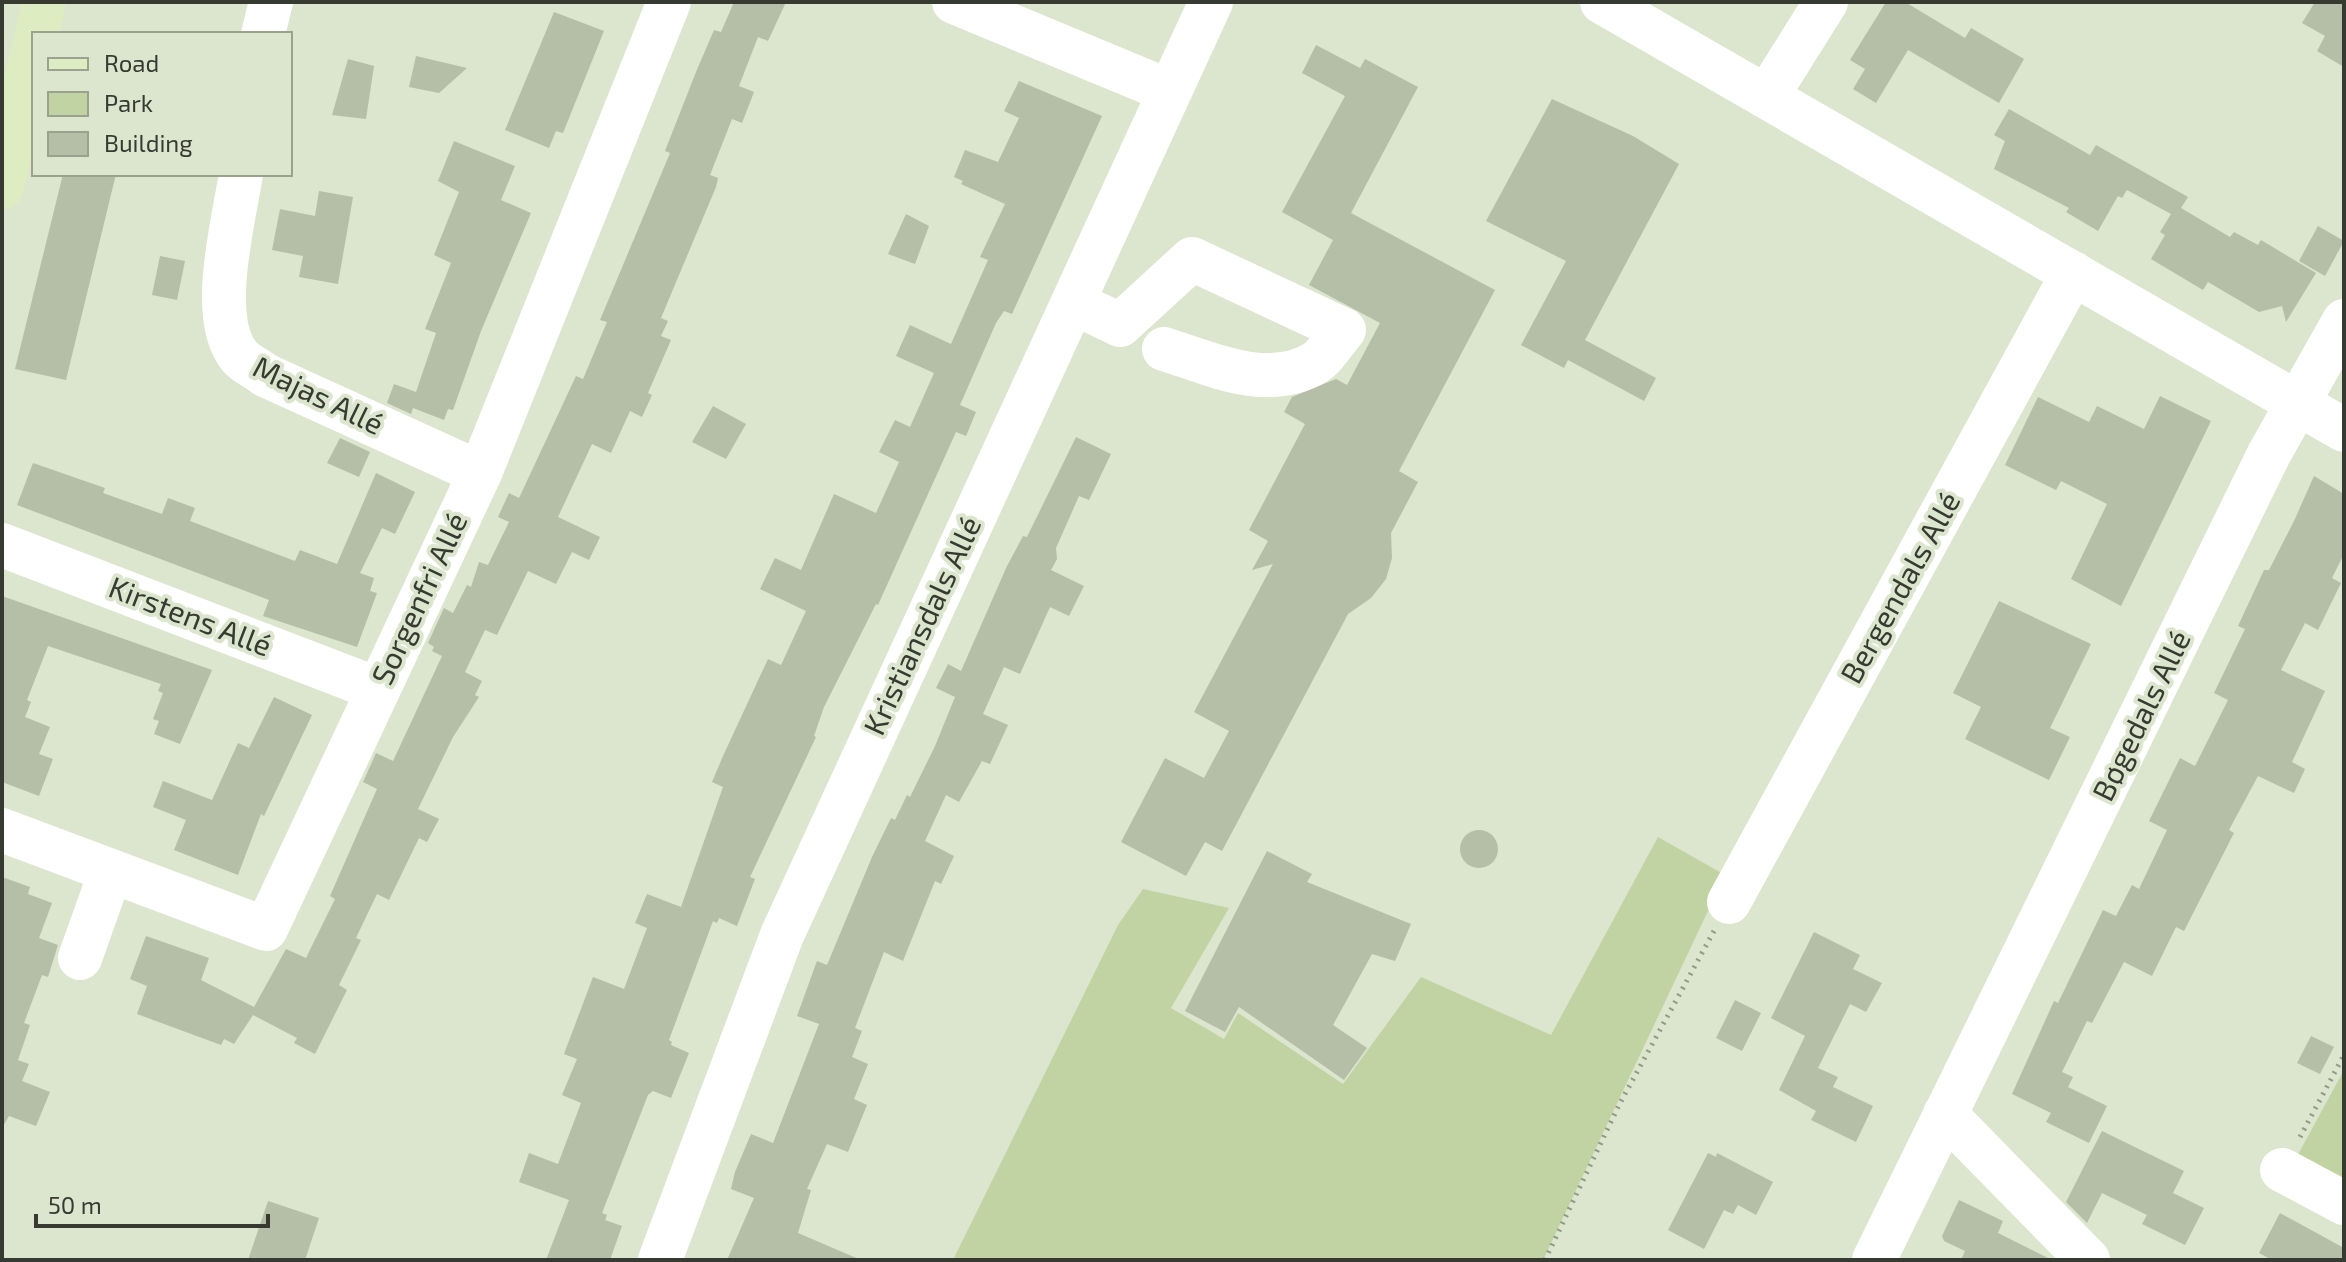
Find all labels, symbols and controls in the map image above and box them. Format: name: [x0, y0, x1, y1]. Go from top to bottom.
legend: [32, 32, 292, 176]
text: Road: [104, 48, 159, 77]
text: Park: [104, 88, 153, 117]
text: Building: [104, 128, 193, 157]
street label: Majas Allé: [248, 347, 390, 441]
street label: Bergendals Allé: [1832, 485, 1967, 689]
street label: Sorgenfri Allé: [363, 507, 474, 690]
street label: Kristiansdals Allé: [855, 510, 988, 740]
street label: Kirstens Allé: [104, 568, 277, 663]
street label: Bøgedals Allé: [2084, 624, 2197, 806]
scale bar: [36, 1178, 268, 1228]
text: 50 m: [48, 1190, 102, 1219]

